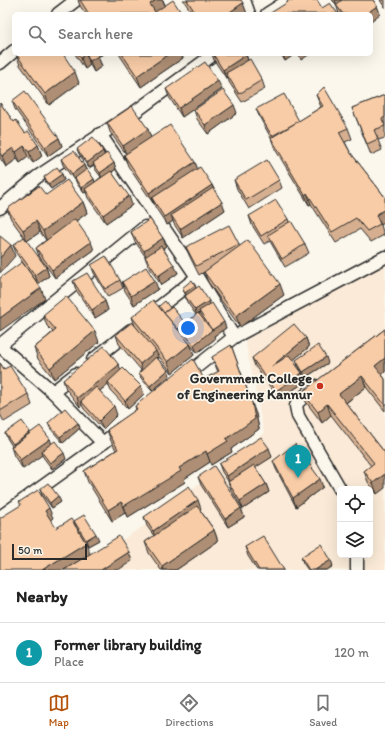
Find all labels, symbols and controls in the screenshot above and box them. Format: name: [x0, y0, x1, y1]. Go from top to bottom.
search box: [12, 12, 373, 56]
icon: search: [26, 23, 48, 45]
text: Search here: [58, 25, 133, 43]
your location: [178, 318, 198, 338]
place label: Government College of Engineering Kannur: [177, 370, 312, 403]
marker: Government College of Engineering Kannur: [315, 381, 325, 391]
pin: 1: [285, 445, 311, 478]
map controls: [337, 486, 373, 558]
button: locate: [337, 486, 373, 522]
button: layers: [337, 522, 373, 558]
scale bar: [12, 542, 87, 561]
text: 50 m: [18, 544, 42, 557]
text: Nearby: [16, 586, 68, 606]
text: Former library building: [54, 636, 202, 654]
text: 1: [26, 645, 32, 660]
text: 120 m: [334, 645, 369, 660]
text: Place: [54, 654, 84, 669]
tab: Map: [48, 692, 70, 729]
tab: Directions: [165, 692, 214, 729]
tab: Saved: [309, 692, 337, 729]

